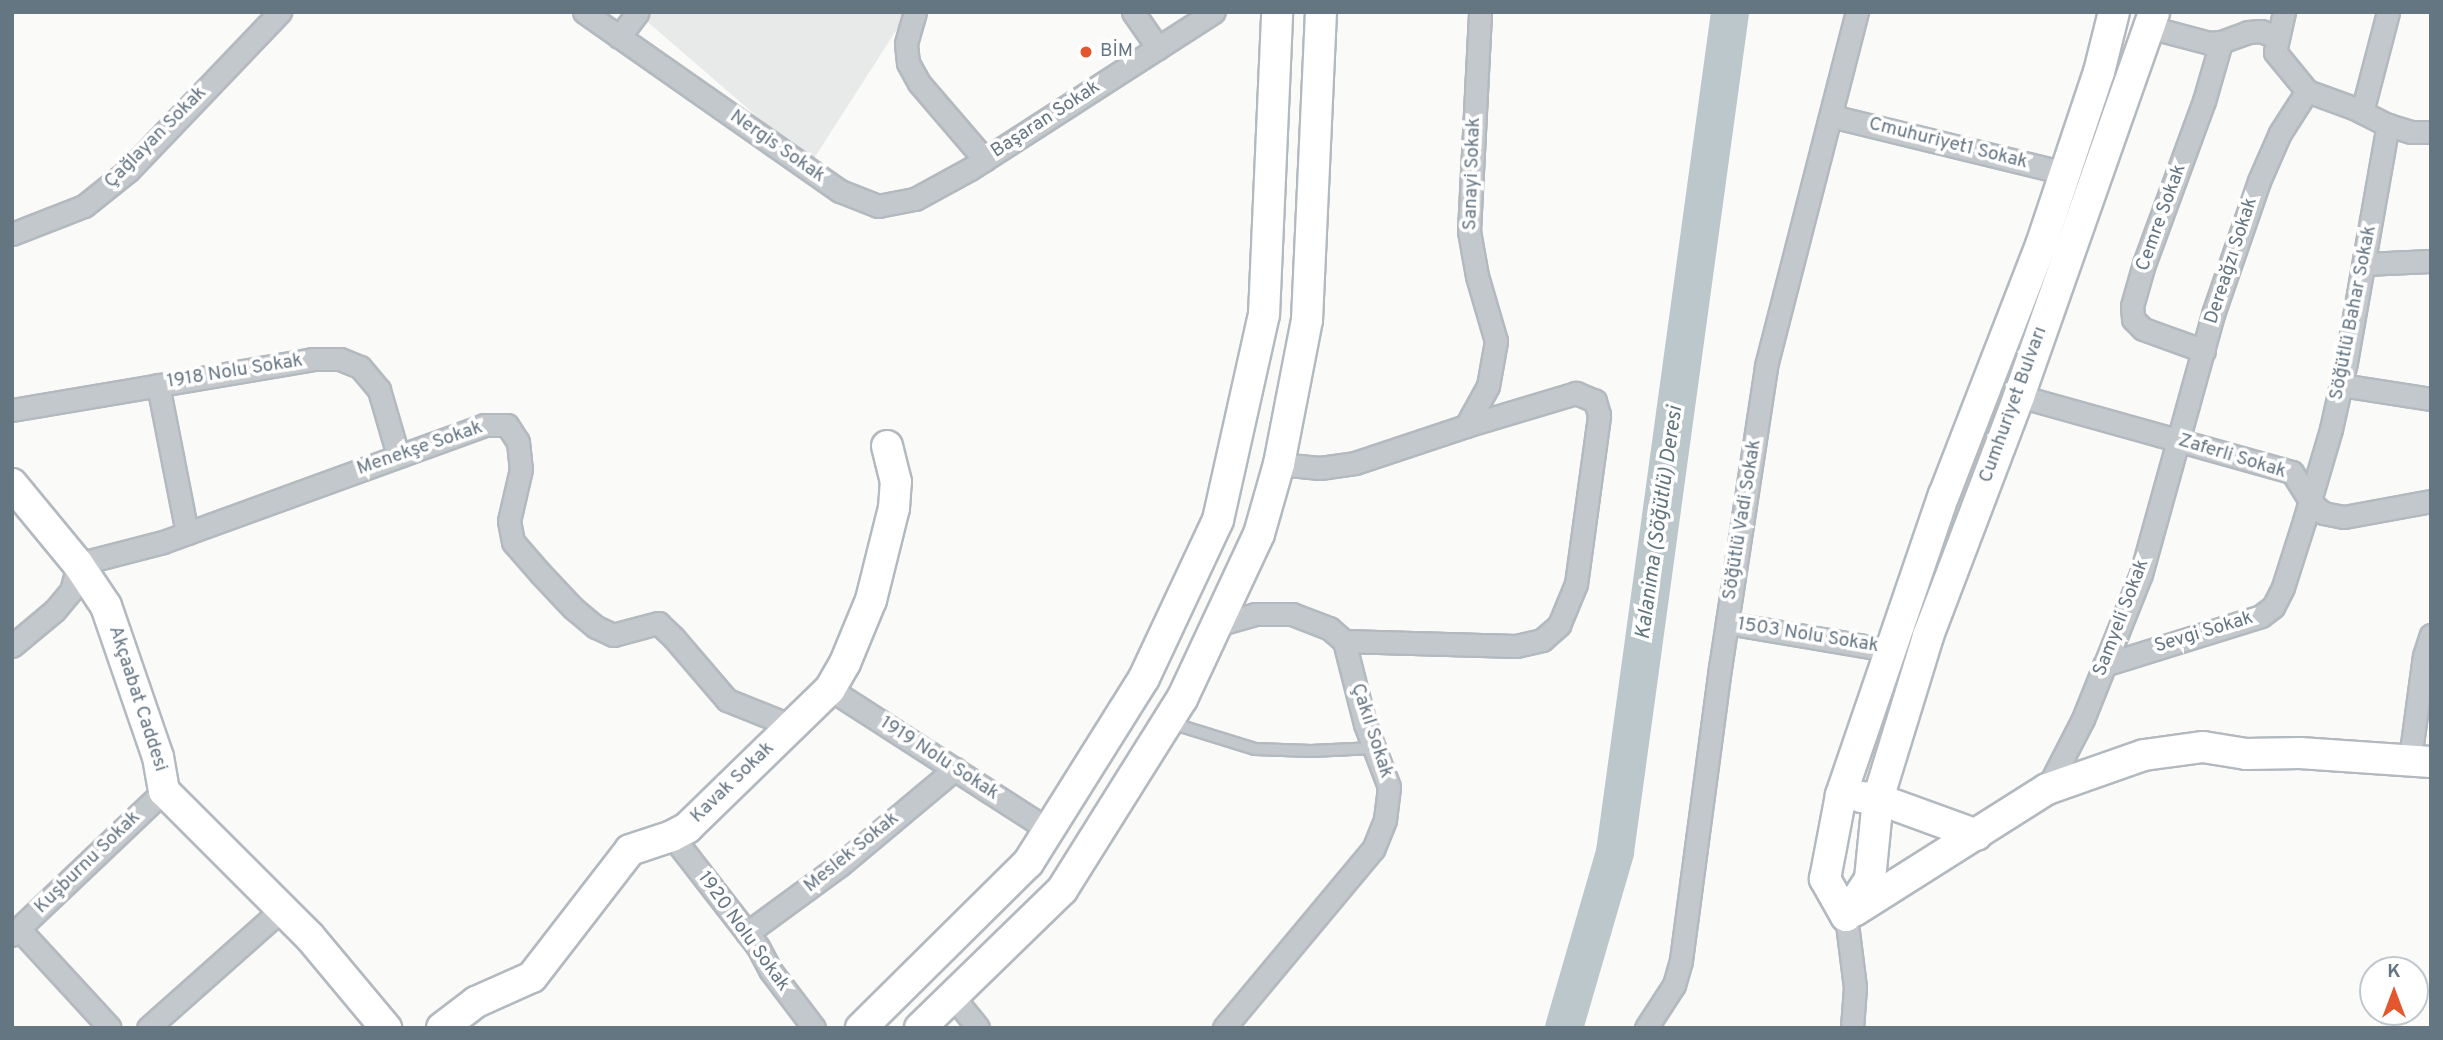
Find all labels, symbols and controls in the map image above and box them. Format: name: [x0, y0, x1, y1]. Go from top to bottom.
place label: BİM: [1100, 41, 1133, 63]
marker: BİM: [1078, 44, 1094, 60]
street label: Başaran Sokak: [987, 76, 1105, 164]
street label: Çağlayan Sokak: [100, 82, 212, 194]
street label: Nergis Sokak: [725, 106, 829, 188]
street label: Cmuhuriyet1 Sokak: [1866, 113, 2030, 175]
street label: Sanayi Sokak: [1460, 117, 1486, 231]
street label: Cemre Sokak: [2132, 161, 2192, 275]
street label: Dereağzı Sokak: [2201, 195, 2263, 327]
street label: Söğütlü Bahar Sokak: [2326, 224, 2382, 402]
street label: Cumhuriyet Bulvarı: [1975, 324, 2053, 486]
street label: 1918 Nolu Sokak: [165, 350, 305, 394]
water label: Kalanima (Söğütlü) Deresi: [1631, 405, 1689, 641]
street label: Menekşe Sokak: [354, 417, 486, 481]
street label: Zaferli Sokak: [2175, 430, 2289, 484]
street label: Söğütlü Vadi Sokak: [1719, 438, 1767, 602]
street label: Samyeli Sokak: [2089, 556, 2155, 680]
street label: Sevgi Sokak: [2152, 607, 2256, 659]
street label: 1503 Nolu Sokak: [1736, 614, 1880, 658]
street label: Akçaabat Caddesi: [103, 623, 171, 775]
street label: Çakıl Sokak: [1345, 681, 1397, 781]
street label: 1919 Nolu Sokak: [875, 712, 1003, 806]
street label: Kavak Sokak: [686, 737, 780, 829]
street label: Kuşburnu Sokak: [30, 807, 146, 919]
street label: Meslek Sokak: [800, 808, 904, 898]
street label: 1920 Nolu Sokak: [692, 868, 794, 996]
north arrow: [2359, 956, 2429, 1026]
text: K: [2387, 960, 2401, 984]

